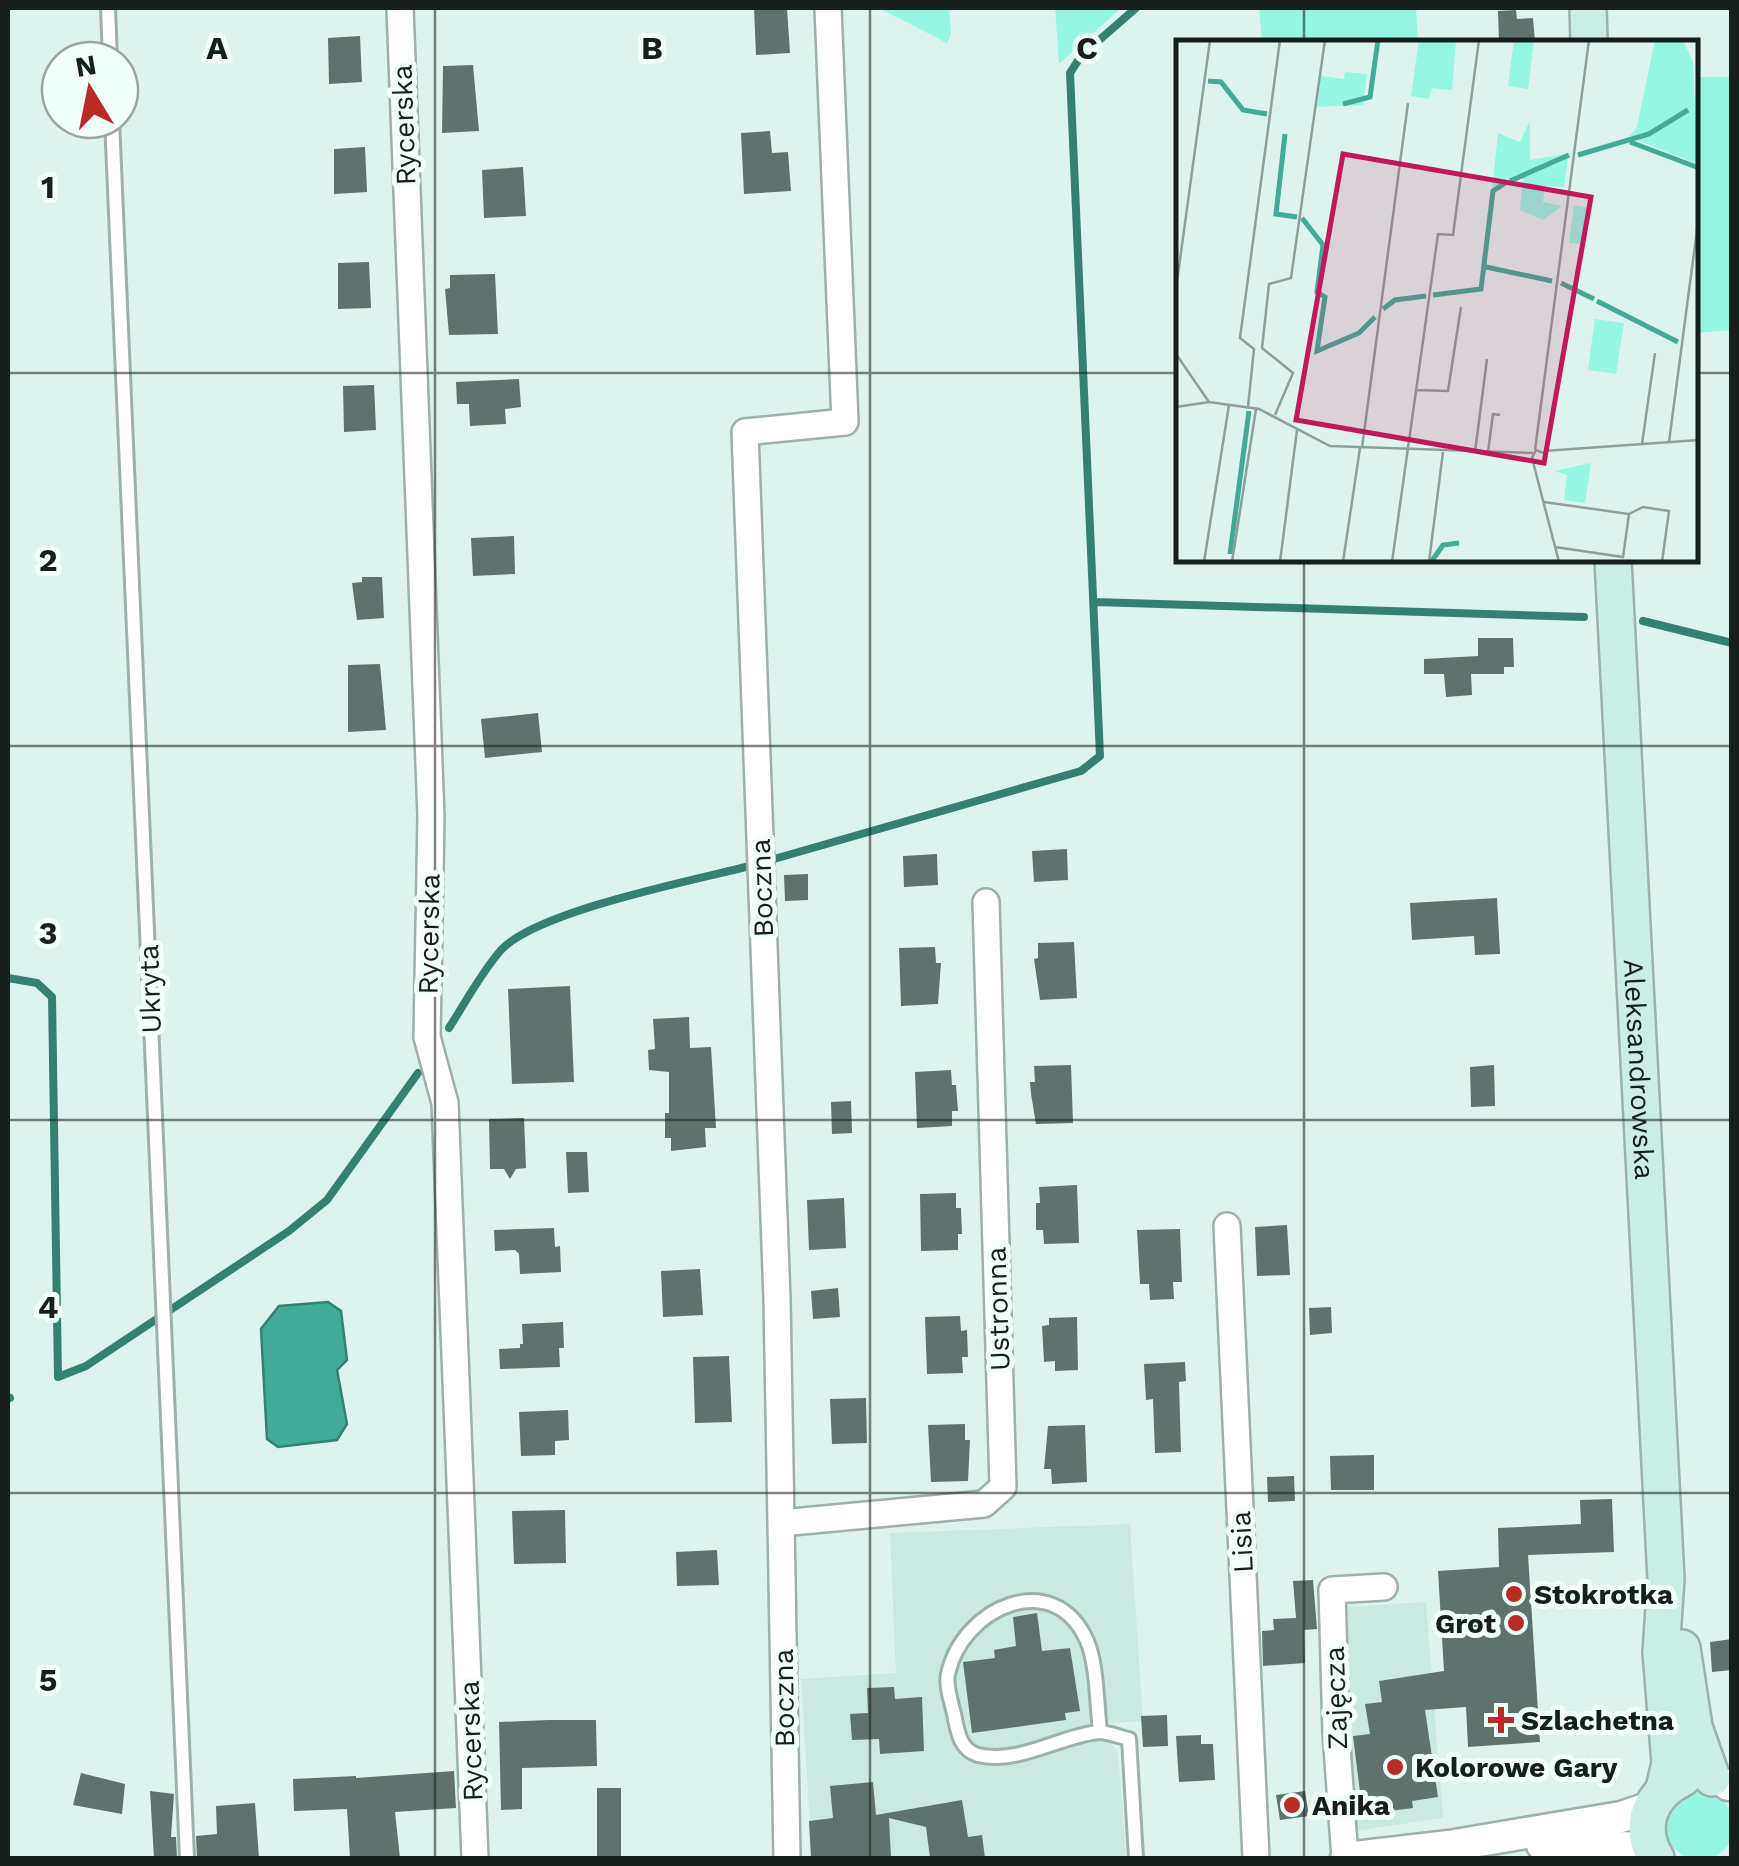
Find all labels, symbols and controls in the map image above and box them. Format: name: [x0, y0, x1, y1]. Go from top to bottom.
text: A: [206, 29, 228, 67]
text: B: [641, 29, 663, 67]
text: C: [1076, 29, 1098, 67]
north arrow: [40, 40, 140, 140]
inset map: [1176, 40, 1699, 562]
text: N: [73, 48, 99, 84]
street label: Rycerska: [385, 64, 423, 186]
text: 1: [41, 168, 55, 206]
text: 2: [38, 541, 58, 579]
street label: Boczna: [744, 838, 780, 938]
street label: Rycerska: [411, 873, 447, 995]
text: 3: [39, 914, 57, 952]
street label: Ukryta: [132, 944, 168, 1034]
street label: Aleksandrowska: [1617, 958, 1662, 1181]
street label: Ustronna: [979, 1246, 1017, 1372]
text: 4: [38, 1288, 58, 1326]
street label: Lisia: [1224, 1510, 1260, 1574]
place label: Stokrotka: [1534, 1578, 1674, 1611]
marker: Stokrotka: [1503, 1583, 1525, 1605]
place label: Grot: [1435, 1607, 1496, 1640]
marker: Grot: [1505, 1612, 1527, 1634]
street label: Zajęcza: [1318, 1646, 1354, 1750]
street label: Boczna: [767, 1648, 801, 1748]
text: 5: [39, 1661, 57, 1699]
street label: Rycerska: [452, 1680, 490, 1802]
place label: Szlachetna: [1521, 1704, 1675, 1737]
marker: Szlachetna: [1490, 1709, 1512, 1731]
place label: Kolorowe Gary: [1415, 1751, 1618, 1784]
marker: Kolorowe Gary: [1384, 1756, 1406, 1778]
place label: Anika: [1312, 1789, 1391, 1822]
marker: Anika: [1281, 1794, 1303, 1816]

